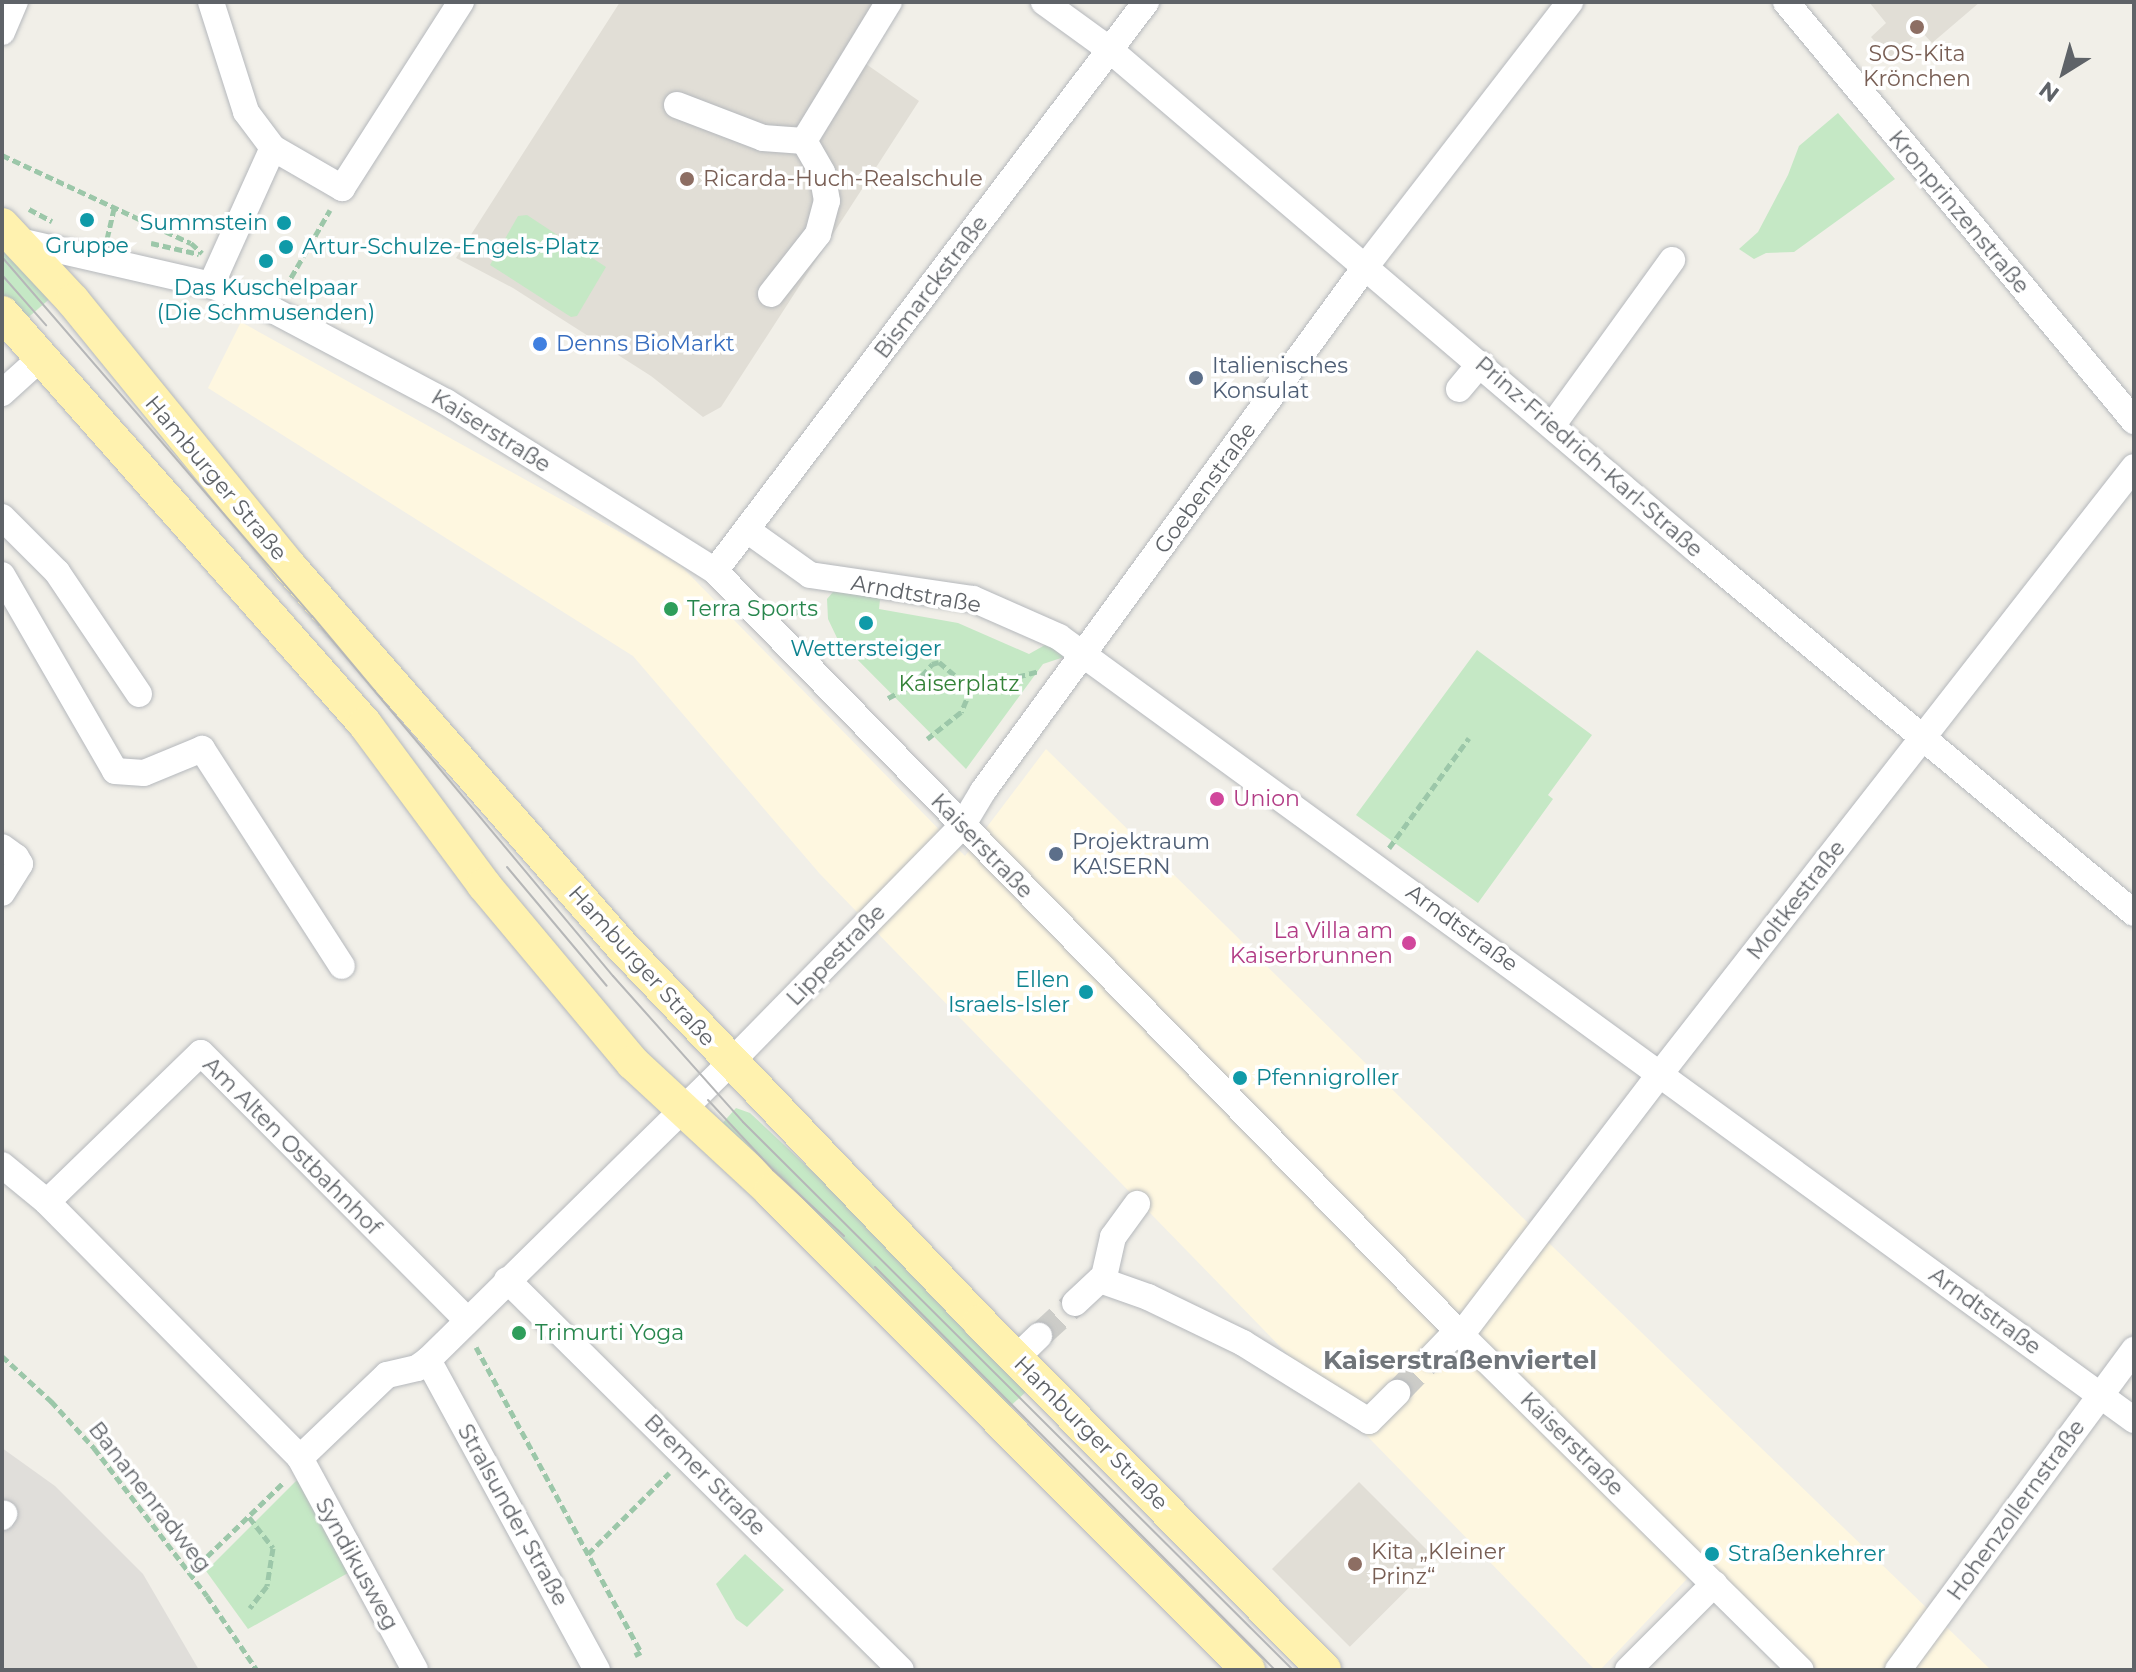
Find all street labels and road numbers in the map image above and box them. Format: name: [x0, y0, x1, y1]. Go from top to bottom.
street label: Kronprinzenstraße: [1883, 125, 2035, 299]
street label: Bismarckstraße: [869, 211, 993, 363]
street label: Prinz-Friedrich-Karl-Straße: [1470, 351, 1708, 563]
street label: Kaiserstraße: [427, 384, 555, 478]
street label: Hamburger Straße: [139, 390, 293, 566]
street label: Goebenstraße: [1149, 417, 1261, 559]
street label: Arndtstraße: [849, 570, 983, 618]
street label: Kaiserstraße: [925, 788, 1039, 904]
street label: Moltkestraße: [1741, 835, 1851, 965]
street label: Arndtstraße: [1401, 879, 1523, 977]
street label: Hamburger Straße: [563, 880, 721, 1052]
street label: Lippestraße: [781, 899, 891, 1011]
street label: Am Alten Ostbahnhof: [198, 1052, 386, 1240]
street label: Arndtstraße: [1924, 1262, 2046, 1360]
street label: Hamburger Straße: [1009, 1351, 1173, 1515]
street label: Kaiserstraße: [1515, 1387, 1629, 1501]
street label: Bremer Straße: [639, 1409, 771, 1541]
street label: Hohenzollernstraße: [1942, 1415, 2090, 1605]
street label: Bananenradweg: [83, 1417, 217, 1577]
street label: Stralsunder Straße: [452, 1419, 574, 1611]
street label: Syndikusweg: [310, 1493, 404, 1635]

